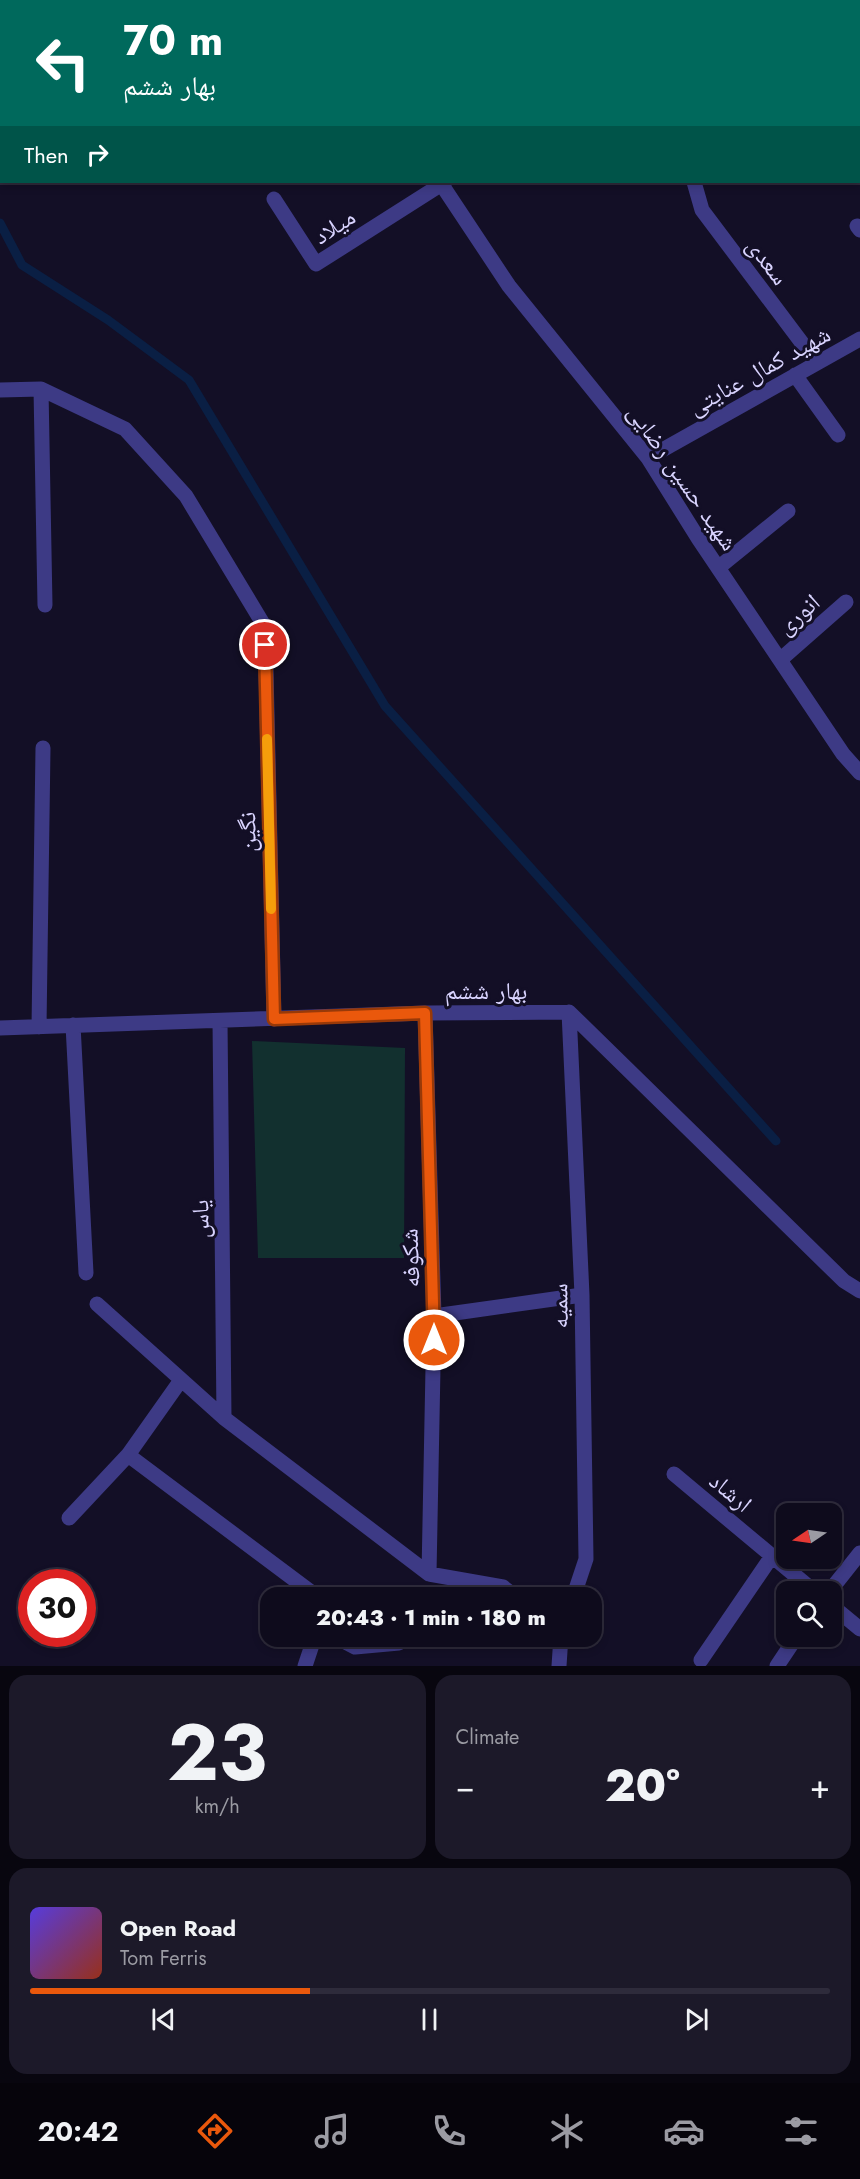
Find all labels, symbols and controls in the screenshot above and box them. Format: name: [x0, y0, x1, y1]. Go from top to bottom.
text: 70 m: [123, 10, 223, 71]
icon: left: [24, 24, 102, 102]
text: بهار ششم: [123, 66, 216, 105]
icon: right: [81, 138, 114, 171]
text: Then: [24, 139, 69, 171]
street label: میلاد: [306, 199, 362, 253]
street label: سعدی: [738, 230, 798, 292]
street label: شهید کمال عنایتی: [681, 316, 837, 424]
street label: شهید حسین رضایی: [619, 396, 747, 558]
street label: انوری: [769, 585, 827, 643]
pin: [239, 619, 290, 670]
icon: arrive: [248, 628, 281, 661]
street label: نگین: [229, 812, 265, 852]
street label: بهار ششم: [445, 973, 527, 1008]
street label: یاس: [182, 1199, 218, 1239]
street label: شکوفه: [391, 1228, 429, 1288]
street label: سمیه: [541, 1283, 577, 1329]
position arrow: [402, 1308, 466, 1372]
street label: ارشاد: [702, 1464, 760, 1520]
north arrow: [776, 1503, 842, 1569]
map controls: [776, 1503, 842, 1647]
speed limit sign: 30: [18, 1569, 96, 1647]
button: search: [776, 1581, 842, 1647]
text: 20:43 · 1 min · 180 m: [316, 1601, 546, 1633]
text: 23: [167, 1697, 267, 1809]
text: Climate: [456, 1723, 519, 1752]
text: 20°: [605, 1753, 680, 1818]
text: −: [456, 1763, 475, 1810]
text: +: [810, 1763, 830, 1810]
text: km/h: [195, 1792, 240, 1821]
text: Open Road: [120, 1912, 236, 1944]
text: Tom Ferris: [120, 1944, 207, 1973]
icon: previous: [147, 2003, 180, 2036]
icon: pause: [413, 2003, 446, 2036]
icon: next: [680, 2003, 713, 2036]
icon: directions: [194, 2110, 236, 2152]
icon: music: [311, 2110, 353, 2152]
icon: phone: [428, 2110, 470, 2152]
icon: climate: [546, 2110, 588, 2152]
icon: car: [663, 2110, 705, 2152]
icon: filters: [780, 2110, 822, 2152]
text: 20:42: [38, 2112, 118, 2151]

